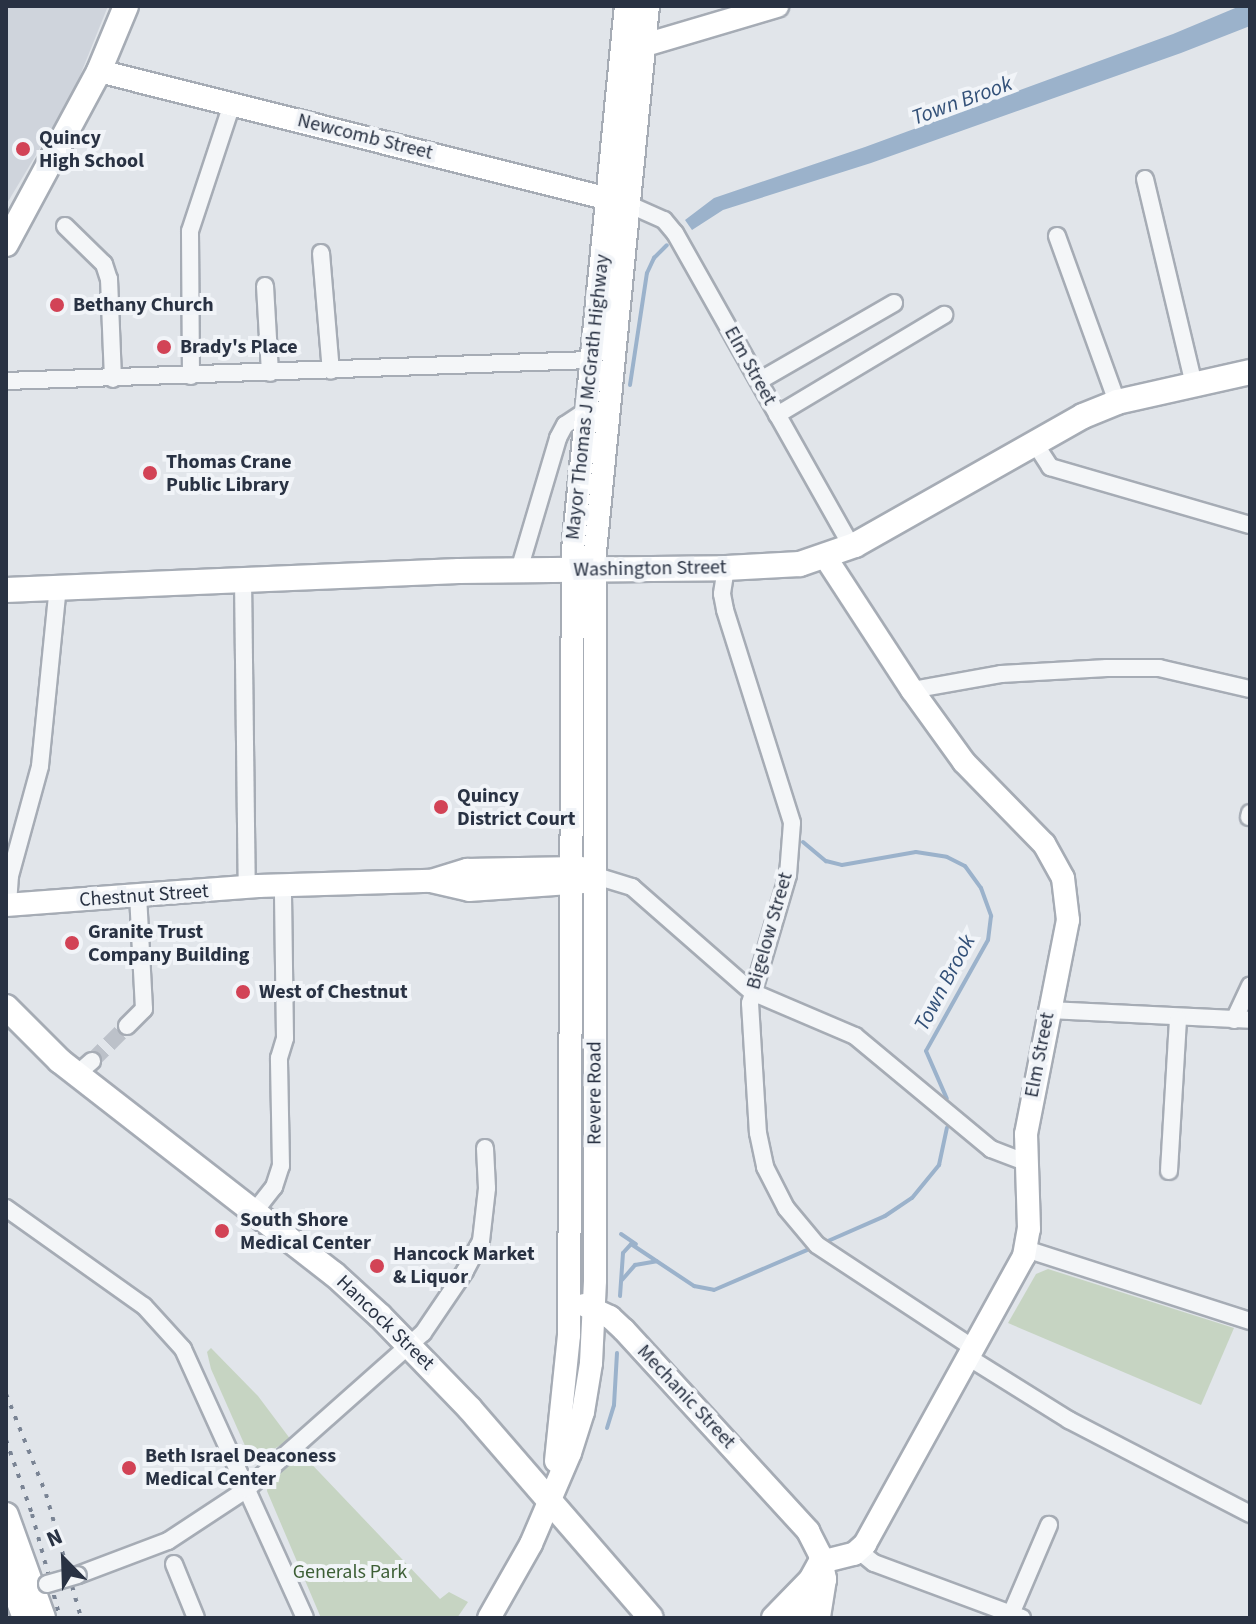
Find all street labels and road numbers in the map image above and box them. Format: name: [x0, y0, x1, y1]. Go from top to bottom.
street label: Newcomb Street: [295, 109, 435, 165]
street label: Mayor Thomas J McGrath Highway: [561, 253, 615, 541]
street label: Elm Street: [719, 322, 781, 410]
street label: Washington Street: [573, 556, 727, 582]
street label: Bigelow Street: [742, 870, 798, 992]
street label: Chestnut Street: [78, 880, 210, 912]
street label: Elm Street: [1020, 1010, 1060, 1100]
street label: Revere Road: [583, 1041, 607, 1145]
street label: Hancock Street: [331, 1270, 439, 1376]
street label: Mechanic Street: [632, 1340, 740, 1454]

